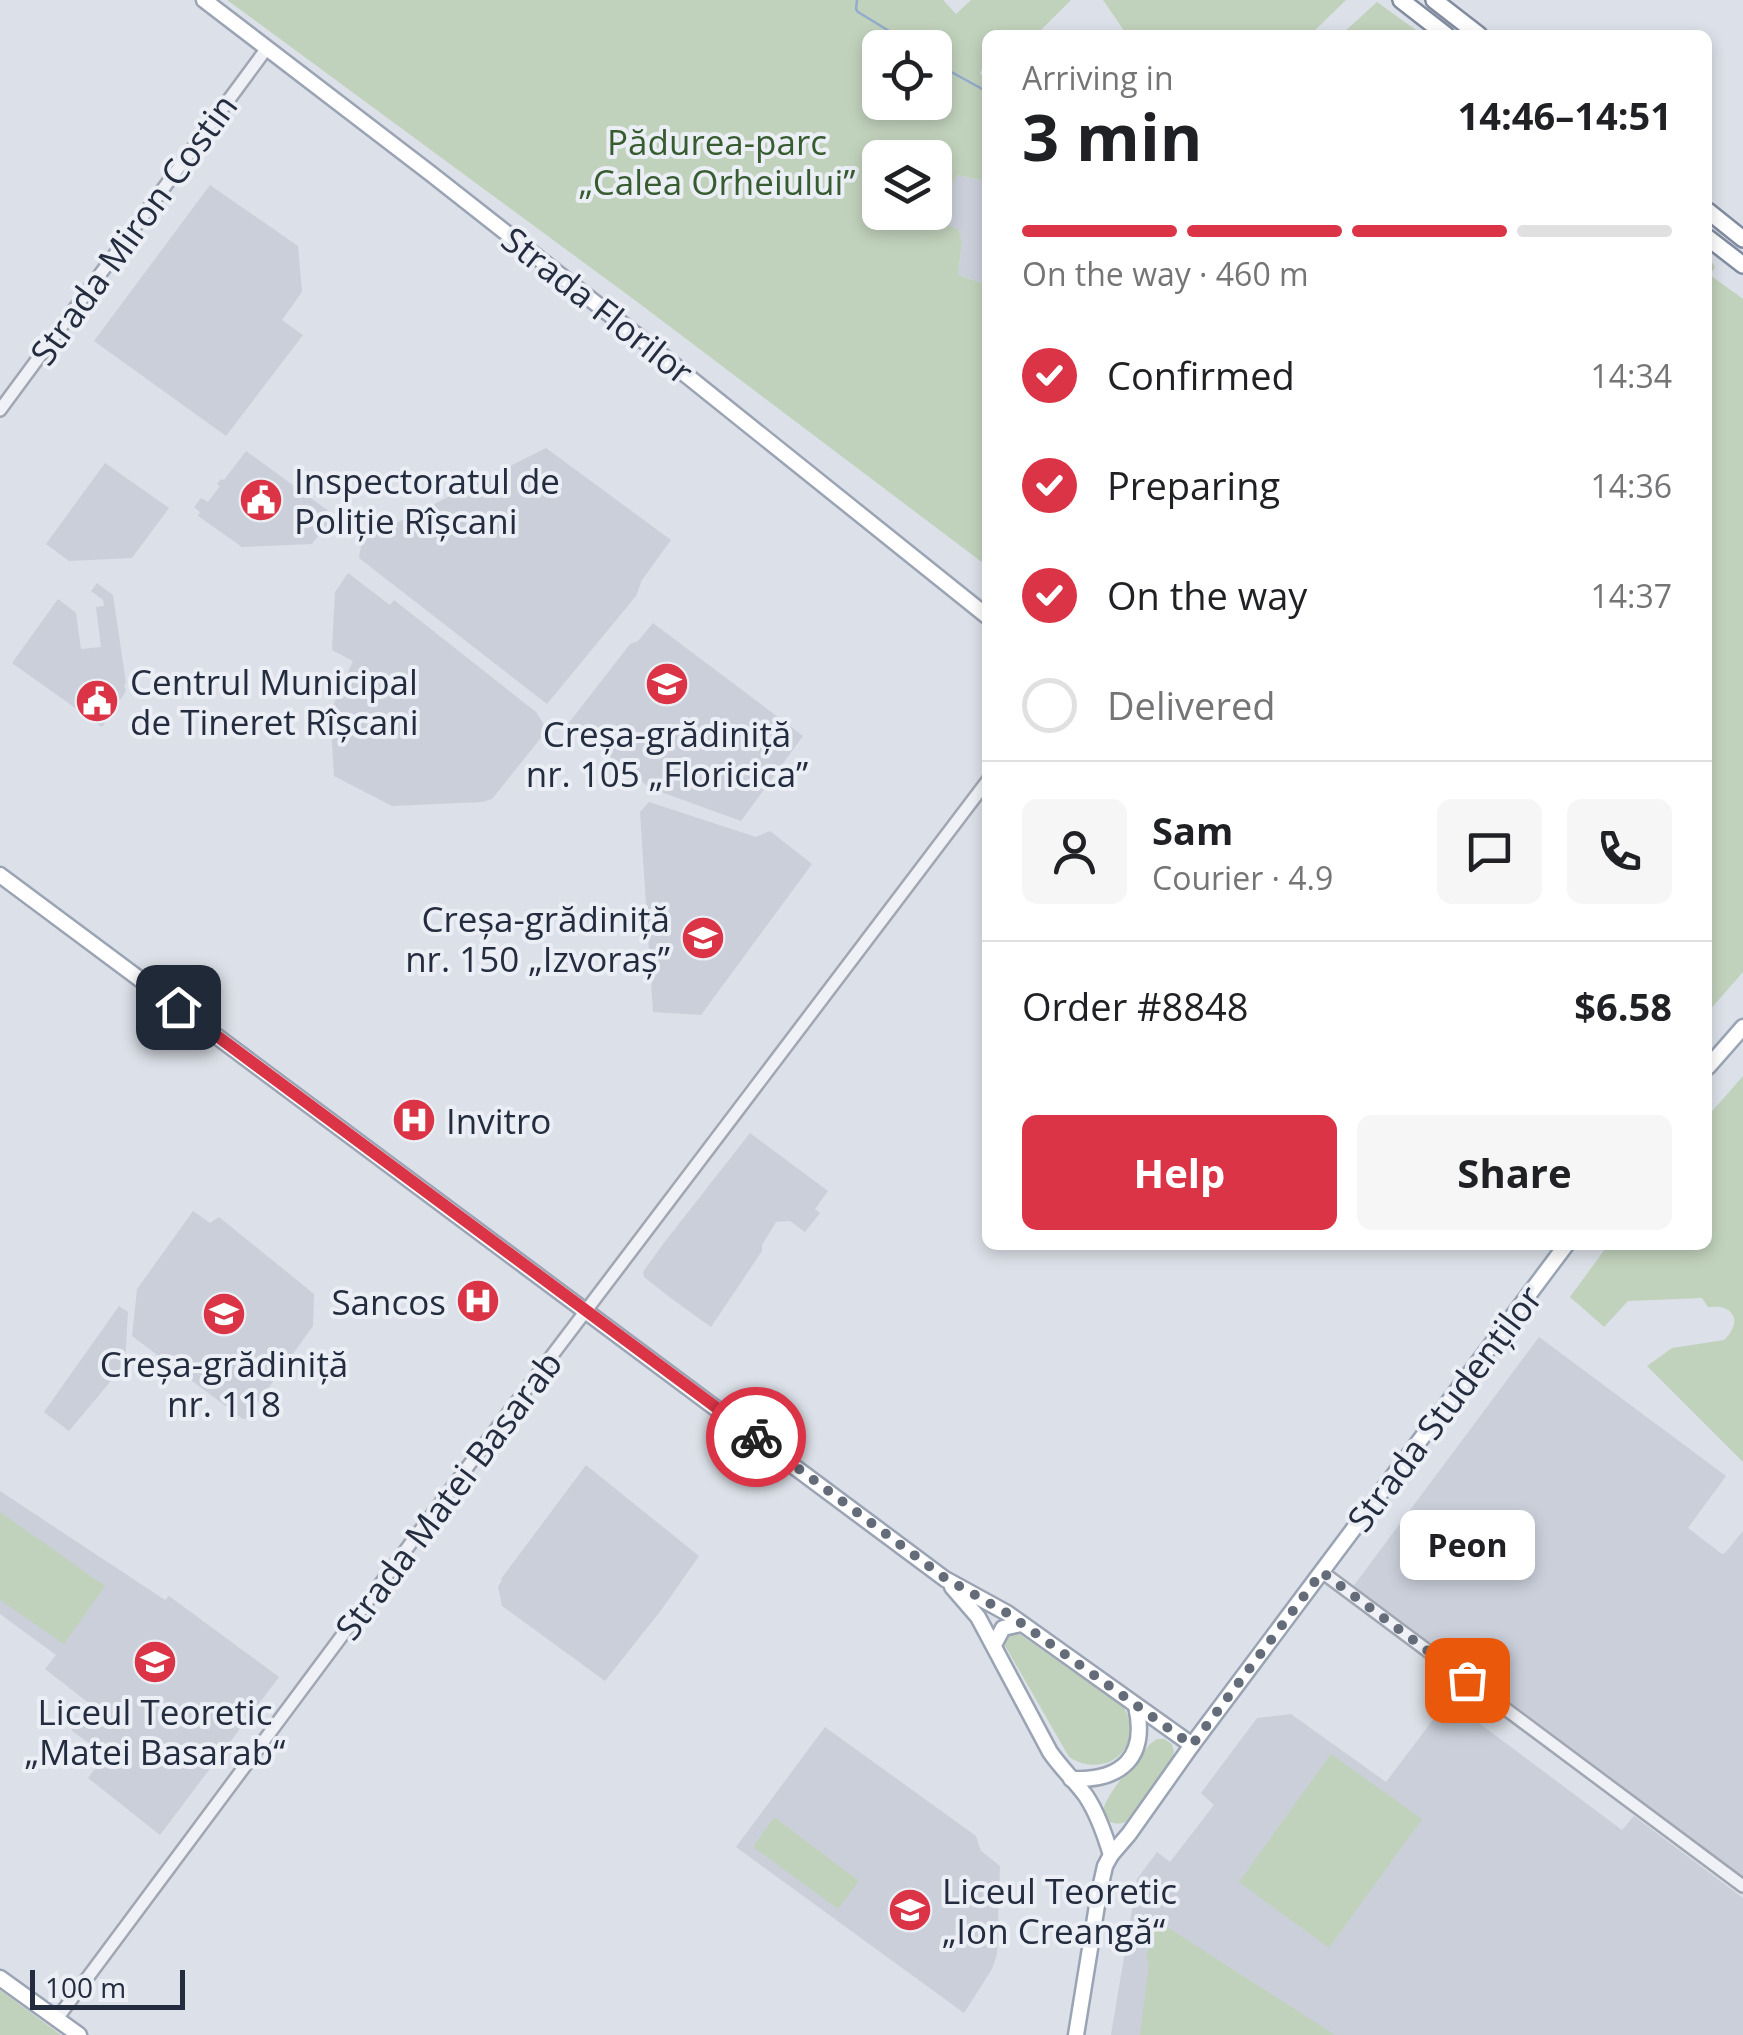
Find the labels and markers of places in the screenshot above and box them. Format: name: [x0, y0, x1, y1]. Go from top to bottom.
place label: Inspectoratul de Poliție Rîșcani: [294, 457, 560, 544]
public building icon: Inspectoratul de Poliție Rîșcani: [238, 477, 284, 523]
place label: Centrul Municipal de Tineret Rîșcani: [130, 658, 419, 745]
school or university icon: Creșa-grădiniță nr. 105 „Floricica”: [644, 661, 690, 707]
public building icon: Centrul Municipal de Tineret Rîșcani: [74, 678, 120, 724]
place label: Creșa-grădiniță nr. 105 „Floricica”: [526, 710, 808, 797]
place label: Creșa-grădiniță nr. 150 „Izvoraș”: [405, 895, 670, 982]
school or university icon: Creșa-grădiniță nr. 150 „Izvoraș”: [680, 915, 726, 961]
pin: [136, 965, 221, 1050]
hospital icon: Invitro: [391, 1097, 437, 1143]
place label: Invitro: [446, 1097, 551, 1144]
place label: Sancos: [331, 1278, 446, 1325]
hospital icon: Sancos: [455, 1278, 501, 1324]
school or university icon: Creșa-grădiniță nr. 118: [201, 1291, 247, 1337]
place label: Creșa-grădiniță nr. 118: [100, 1340, 348, 1427]
callout: Peon: [1400, 1510, 1534, 1580]
pin: [1425, 1638, 1510, 1723]
school or university icon: Liceul Teoretic „Matei Basarab“: [132, 1639, 178, 1685]
place label: Liceul Teoretic „Matei Basarab“: [25, 1688, 285, 1775]
place label: Liceul Teoretic „Ion Creangă“: [942, 1867, 1177, 1954]
school or university icon: Liceul Teoretic „Ion Creangă“: [887, 1887, 933, 1933]

